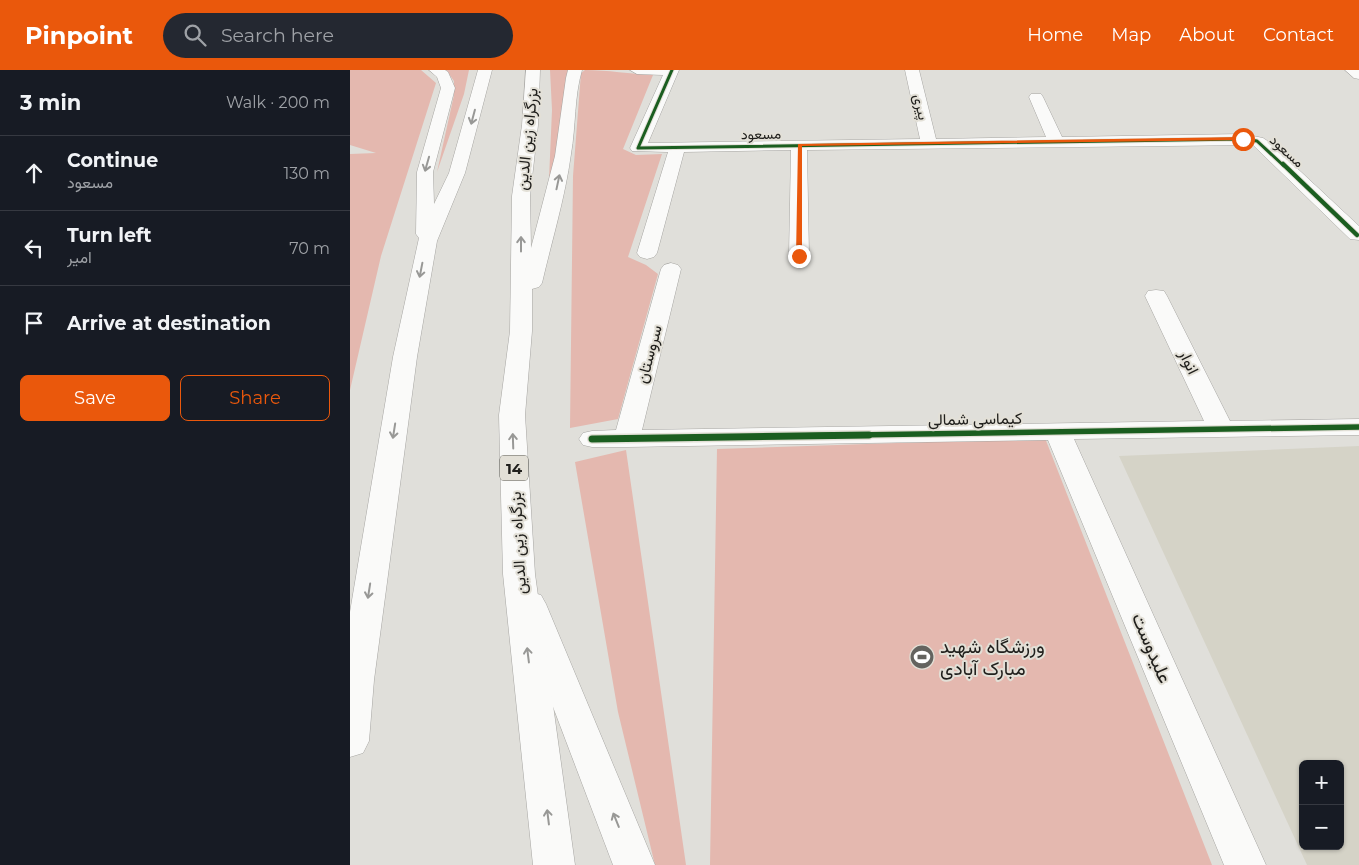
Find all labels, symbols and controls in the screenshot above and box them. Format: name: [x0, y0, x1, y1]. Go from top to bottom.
search box: [163, 13, 513, 58]
text: Pinpoint: [25, 21, 133, 50]
icon: search: [181, 21, 209, 49]
text: Search here: [221, 24, 334, 47]
text: Home: [1027, 24, 1083, 46]
text: Map: [1111, 24, 1151, 46]
text: About: [1179, 24, 1235, 46]
text: Contact: [1263, 24, 1334, 46]
street label: بزرگراه زین الدین: [512, 87, 543, 191]
text: 3 min: [20, 90, 81, 115]
street label: پیری: [908, 92, 933, 122]
text: Walk · 200 m: [226, 93, 330, 112]
one-way arrow: [468, 109, 478, 125]
street label: مسعود: [741, 125, 781, 143]
route start: [1232, 128, 1255, 151]
street label: مسعود: [1266, 131, 1308, 171]
text: Continue: [67, 149, 158, 172]
one-way arrow: [422, 156, 432, 172]
icon: ahead: [20, 159, 48, 187]
text: 130 m: [283, 164, 330, 183]
text: مسعود: [67, 173, 113, 192]
one-way arrow: [554, 174, 563, 190]
text: Turn left: [67, 224, 152, 247]
icon: left: [20, 234, 48, 262]
one-way arrow: [516, 236, 526, 252]
text: 70 m: [289, 239, 330, 258]
route end: [788, 245, 811, 268]
text: امیر: [67, 248, 92, 267]
one-way arrow: [416, 262, 426, 278]
icon: arrive: [20, 309, 48, 337]
text: Arrive at destination: [67, 312, 271, 335]
street label: سروستان: [632, 323, 667, 385]
street label: انوار: [1174, 346, 1203, 378]
button: Save: [20, 375, 170, 421]
button: Share: [180, 375, 330, 421]
street label: کیماسی شمالی: [928, 409, 1022, 430]
one-way arrow: [388, 422, 398, 438]
one-way arrow: [509, 433, 518, 449]
road number: 14: [500, 456, 528, 480]
street label: بزرگراه زین الدین: [506, 491, 531, 595]
one-way arrow: [364, 583, 374, 599]
street label: علیدوست: [1127, 609, 1177, 687]
place label: ورزشگاه شهید مبارک آبادی: [940, 635, 1045, 680]
sports icon: ورزشگاه شهید مبارک آبادی: [909, 644, 935, 670]
one-way arrow: [523, 648, 533, 664]
map controls: [1299, 760, 1344, 850]
button: +: [1299, 760, 1344, 805]
button: −: [1299, 805, 1344, 850]
one-way arrow: [543, 809, 553, 825]
one-way arrow: [611, 813, 620, 828]

